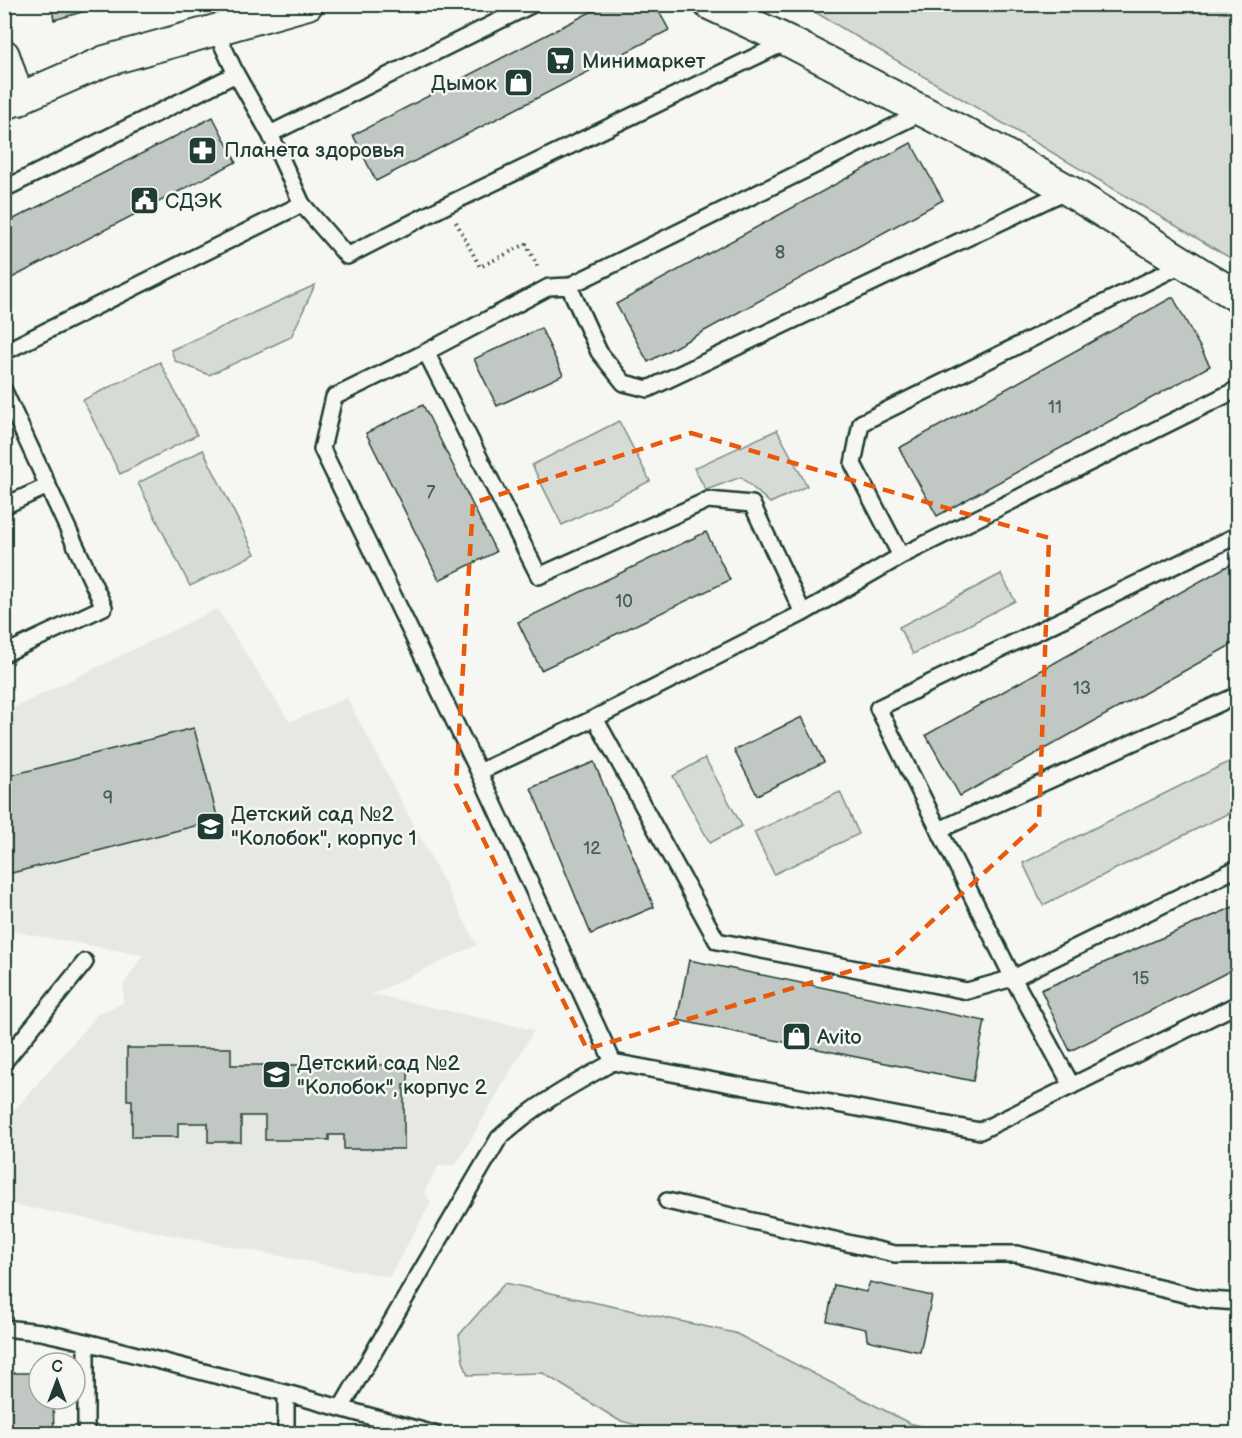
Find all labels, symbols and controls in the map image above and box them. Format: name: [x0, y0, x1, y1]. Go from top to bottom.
supermarket icon: Минимаркет: [545, 45, 577, 77]
place label: Минимаркет: [582, 49, 706, 74]
shop icon: Дымок: [502, 67, 534, 99]
place label: Дымок: [431, 71, 497, 96]
pharmacy icon: Планета здоровья: [187, 134, 219, 166]
place label: Планета здоровья: [224, 138, 405, 163]
public building icon: СДЭК: [128, 185, 160, 217]
place label: СДЭК: [165, 189, 222, 214]
house number: 8: [775, 242, 785, 263]
house number: 11: [1048, 397, 1062, 418]
house number: 7: [427, 482, 436, 503]
house number: 10: [615, 591, 633, 612]
house number: 13: [1073, 678, 1091, 699]
house number: 9: [103, 788, 113, 809]
place label: Детский сад №2 "Колобок", корпус 1: [231, 802, 417, 851]
school or university icon: Детский сад №2 "Колобок", корпус 1: [194, 810, 226, 842]
house number: 12: [583, 838, 601, 859]
house number: 15: [1132, 968, 1150, 989]
shop icon: Avito: [780, 1021, 812, 1053]
place label: Avito: [817, 1025, 862, 1050]
place label: Детский сад №2 "Колобок", корпус 2: [297, 1051, 487, 1100]
school or university icon: Детский сад №2 "Колобок", корпус 2: [260, 1059, 292, 1091]
north arrow: [27, 1351, 87, 1411]
text: С: [51, 1358, 63, 1377]

